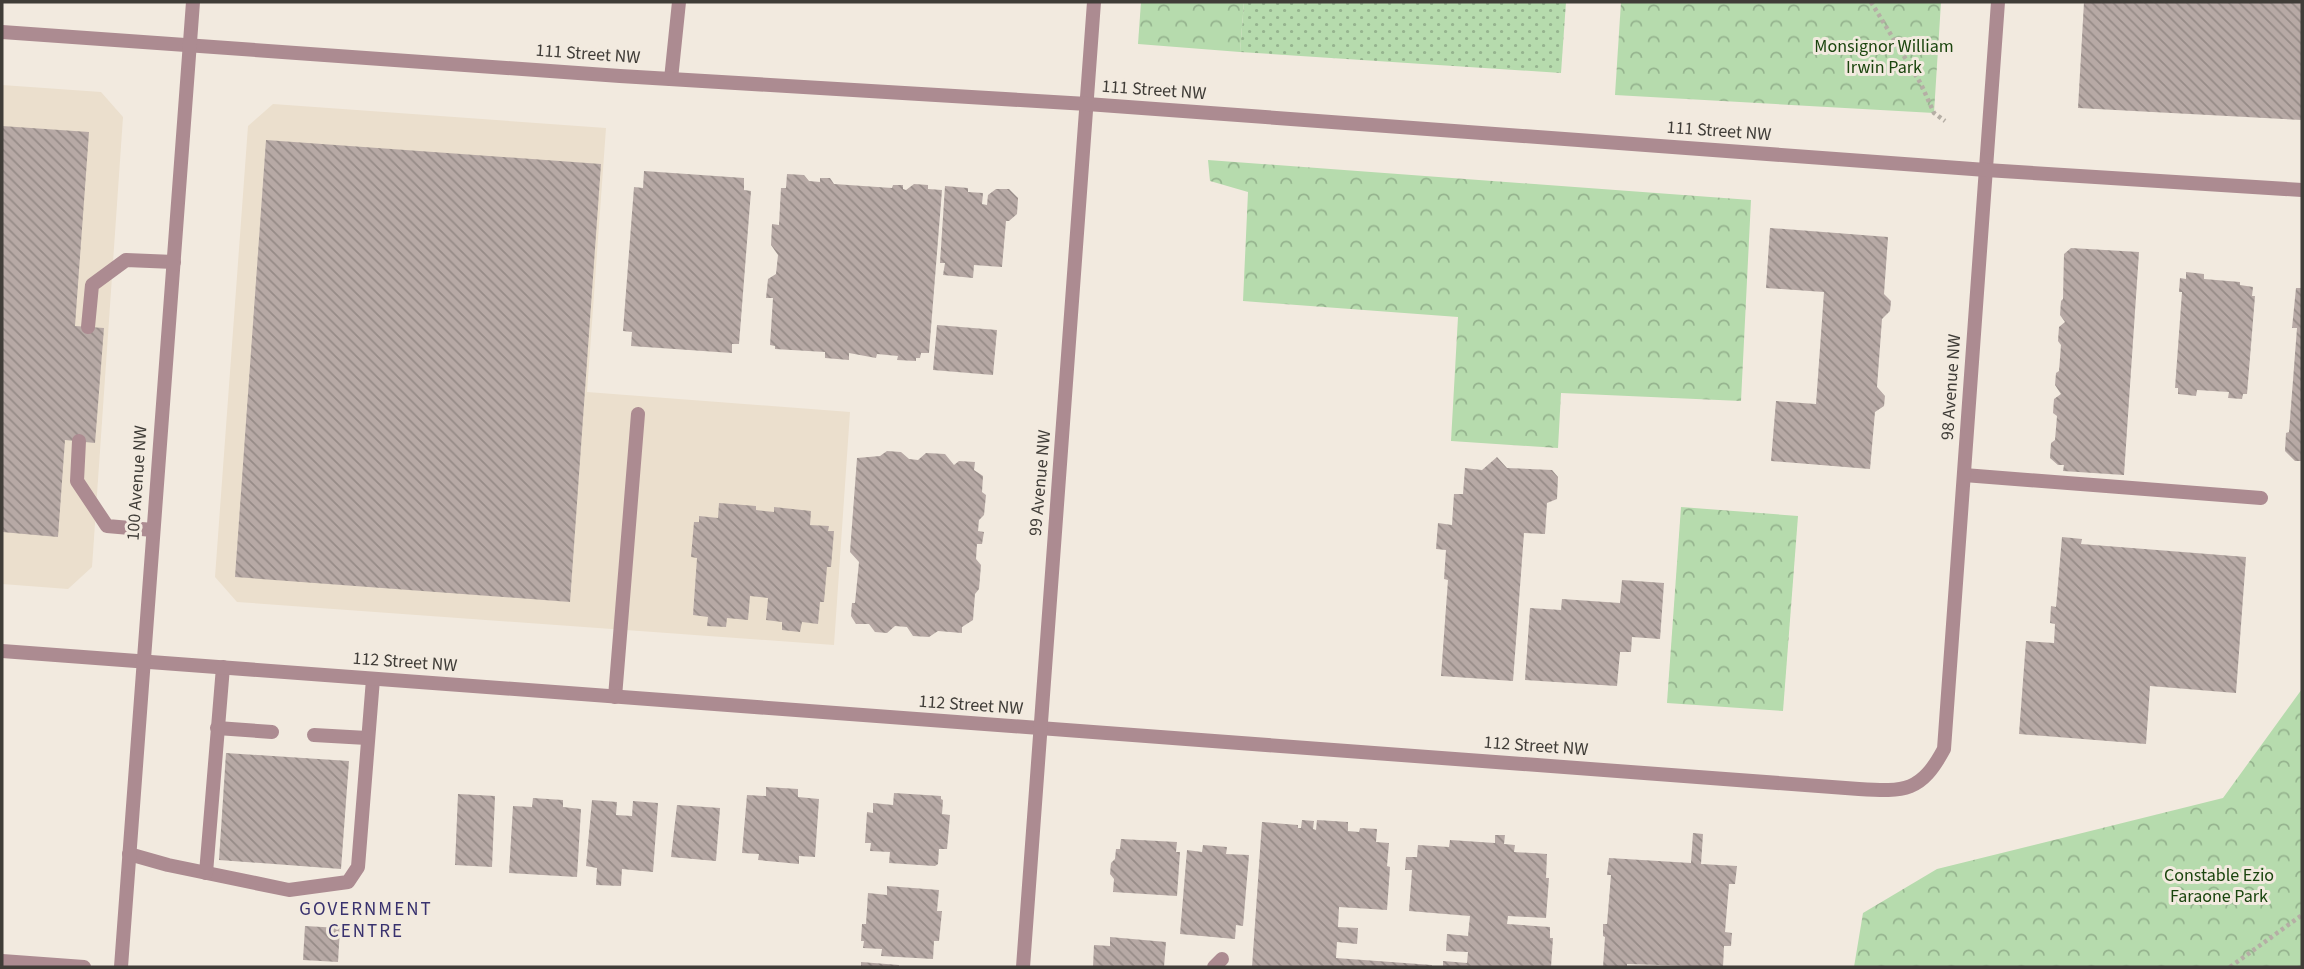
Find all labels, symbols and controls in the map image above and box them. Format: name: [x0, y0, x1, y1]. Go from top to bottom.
park label: Monsignor William Irwin Park: [1814, 34, 1954, 80]
street label: 111 Street NW: [535, 38, 641, 70]
street label: 111 Street NW: [1101, 74, 1207, 106]
street label: 111 Street NW: [1666, 115, 1772, 147]
street label: 98 Avenue NW: [1935, 333, 1967, 441]
street label: 100 Avenue NW: [121, 425, 153, 541]
street label: 99 Avenue NW: [1023, 429, 1057, 537]
street label: 112 Street NW: [352, 646, 458, 678]
street label: 112 Street NW: [918, 689, 1024, 721]
street label: 112 Street NW: [1483, 730, 1589, 762]
park label: Constable Ezio Faraone Park: [2164, 863, 2274, 909]
district label: GOVERNMENT CENTRE: [299, 896, 433, 945]

